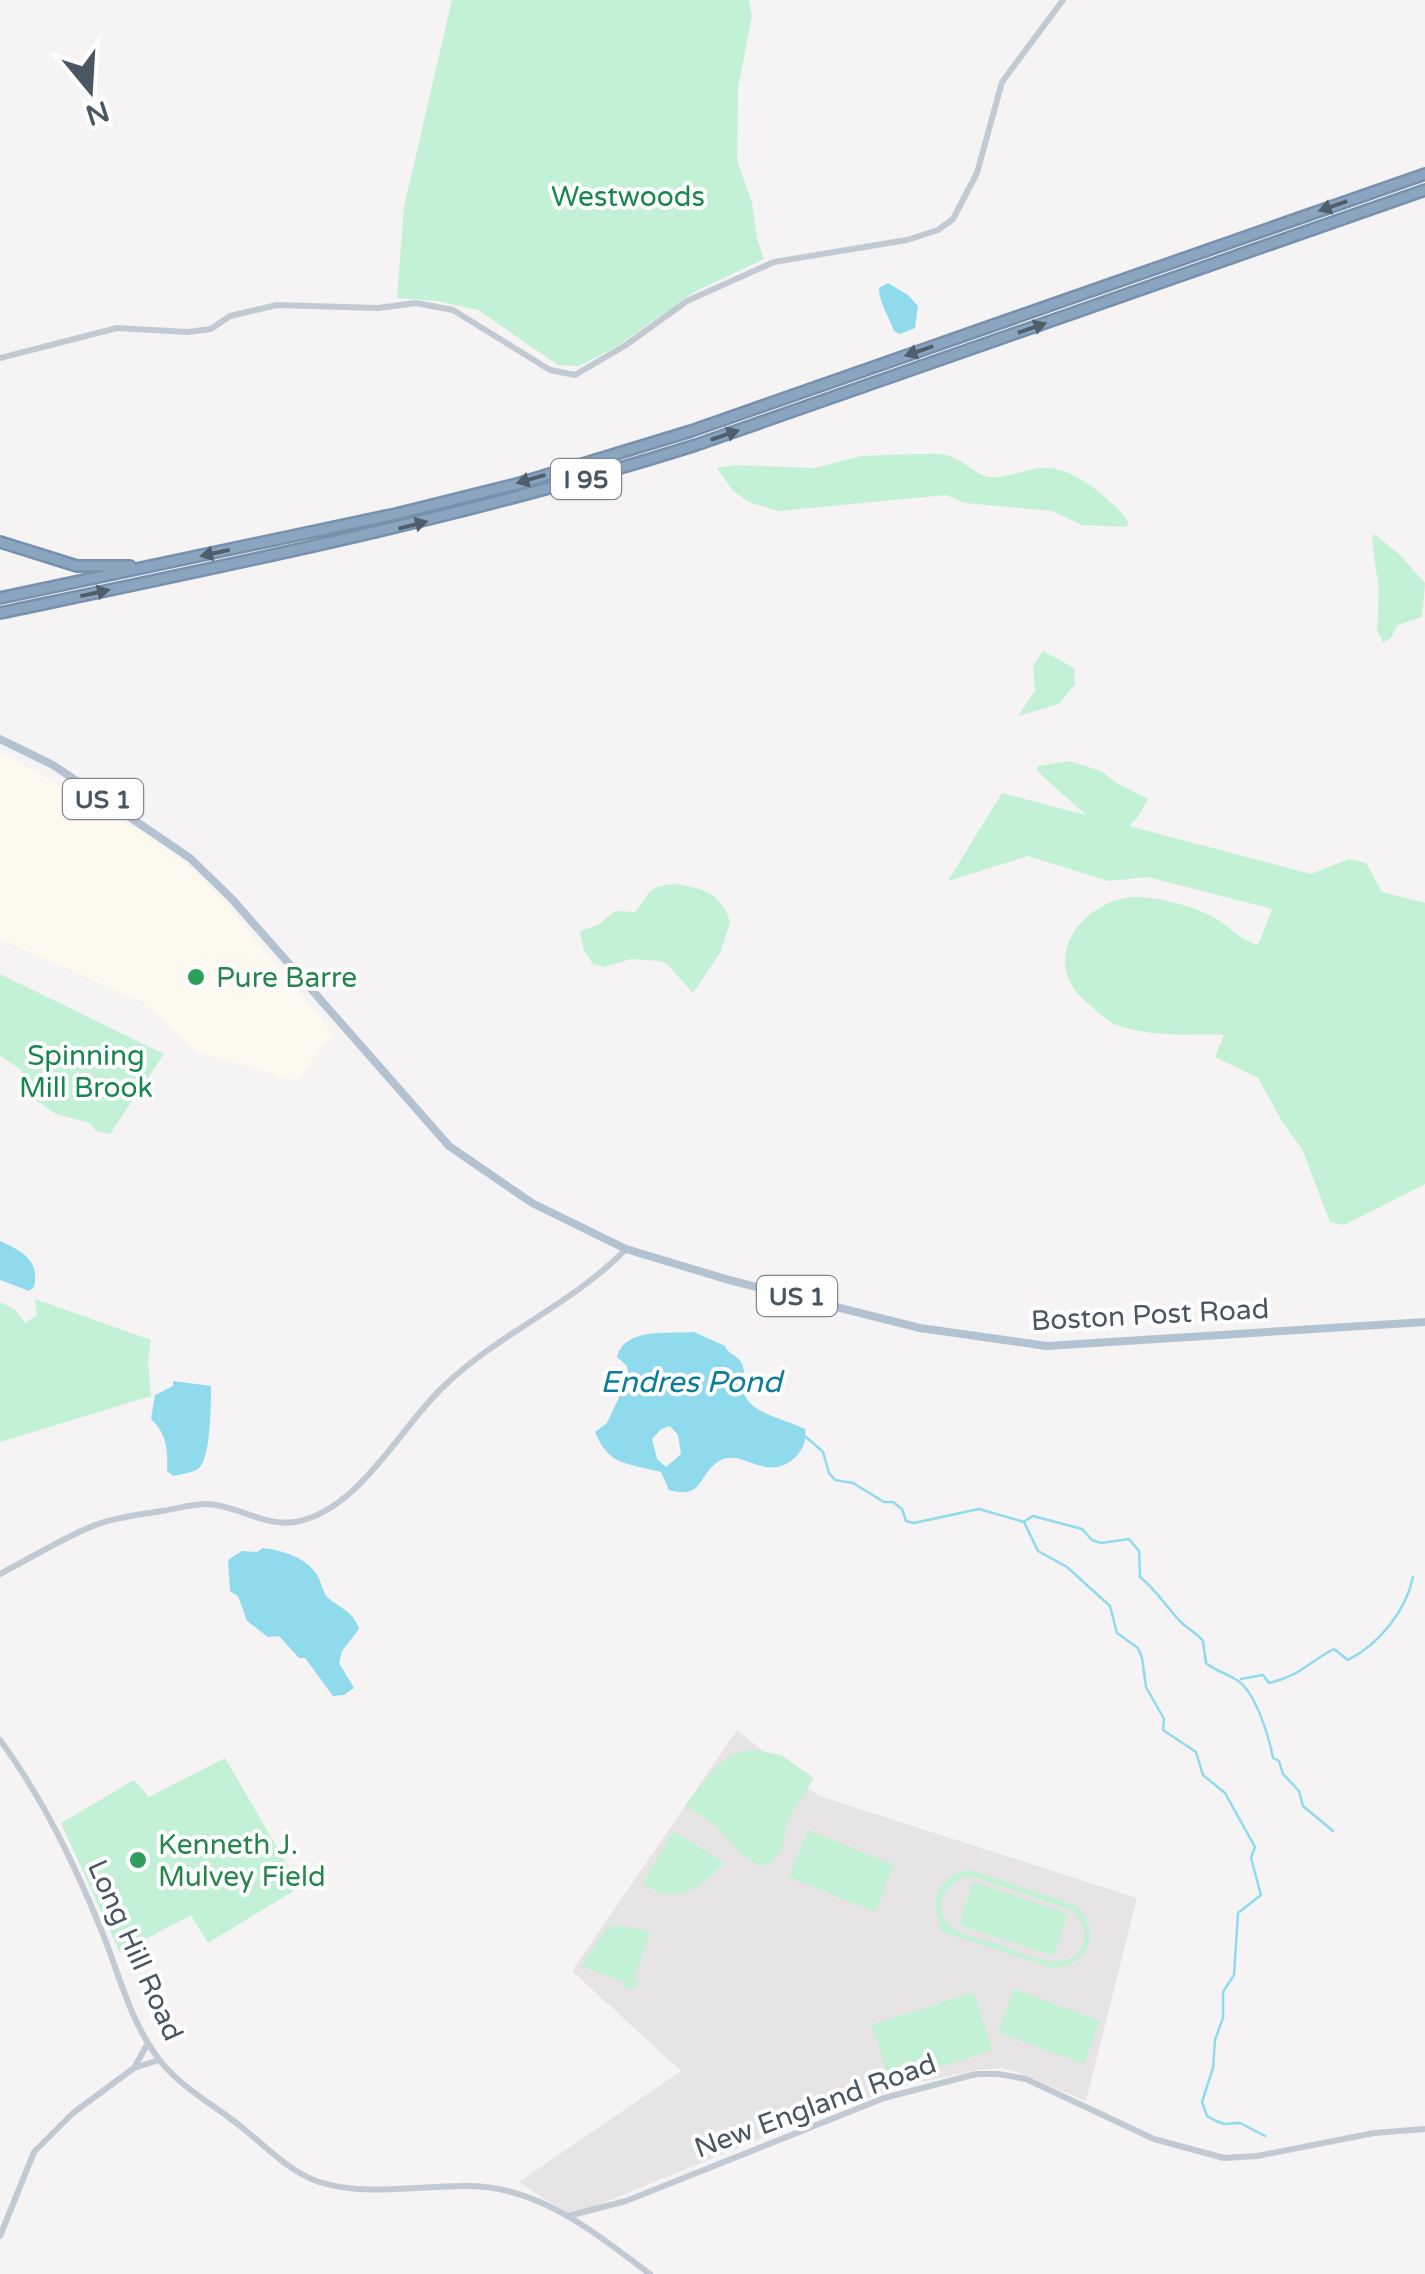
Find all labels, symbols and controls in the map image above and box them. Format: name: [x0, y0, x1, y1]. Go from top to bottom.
north arrow: [40, 40, 140, 140]
text: N: [81, 93, 113, 132]
park label: Westwoods: [551, 180, 705, 214]
one-way arrow: [1317, 200, 1347, 215]
one-way arrow: [1018, 319, 1048, 334]
one-way arrow: [904, 344, 934, 359]
one-way arrow: [711, 427, 741, 442]
road number: I 95: [551, 459, 621, 499]
one-way arrow: [515, 472, 546, 488]
one-way arrow: [398, 517, 429, 532]
one-way arrow: [199, 545, 230, 561]
one-way arrow: [80, 585, 111, 601]
road number: US 1: [63, 779, 143, 819]
place label: Pure Barre: [216, 961, 357, 995]
marker: Pure Barre: [185, 966, 207, 988]
park label: Spinning Mill Brook: [19, 1039, 153, 1105]
road number: US 1: [757, 1276, 837, 1316]
street label: Boston Post Road: [1030, 1292, 1270, 1338]
water label: Endres Pond: [600, 1364, 785, 1401]
place label: Kenneth J. Mulvey Field: [158, 1828, 326, 1894]
marker: Kenneth J. Mulvey Field: [127, 1849, 149, 1871]
street label: Long Hill Road: [80, 1855, 190, 2046]
street label: New England Road: [690, 2046, 941, 2165]

